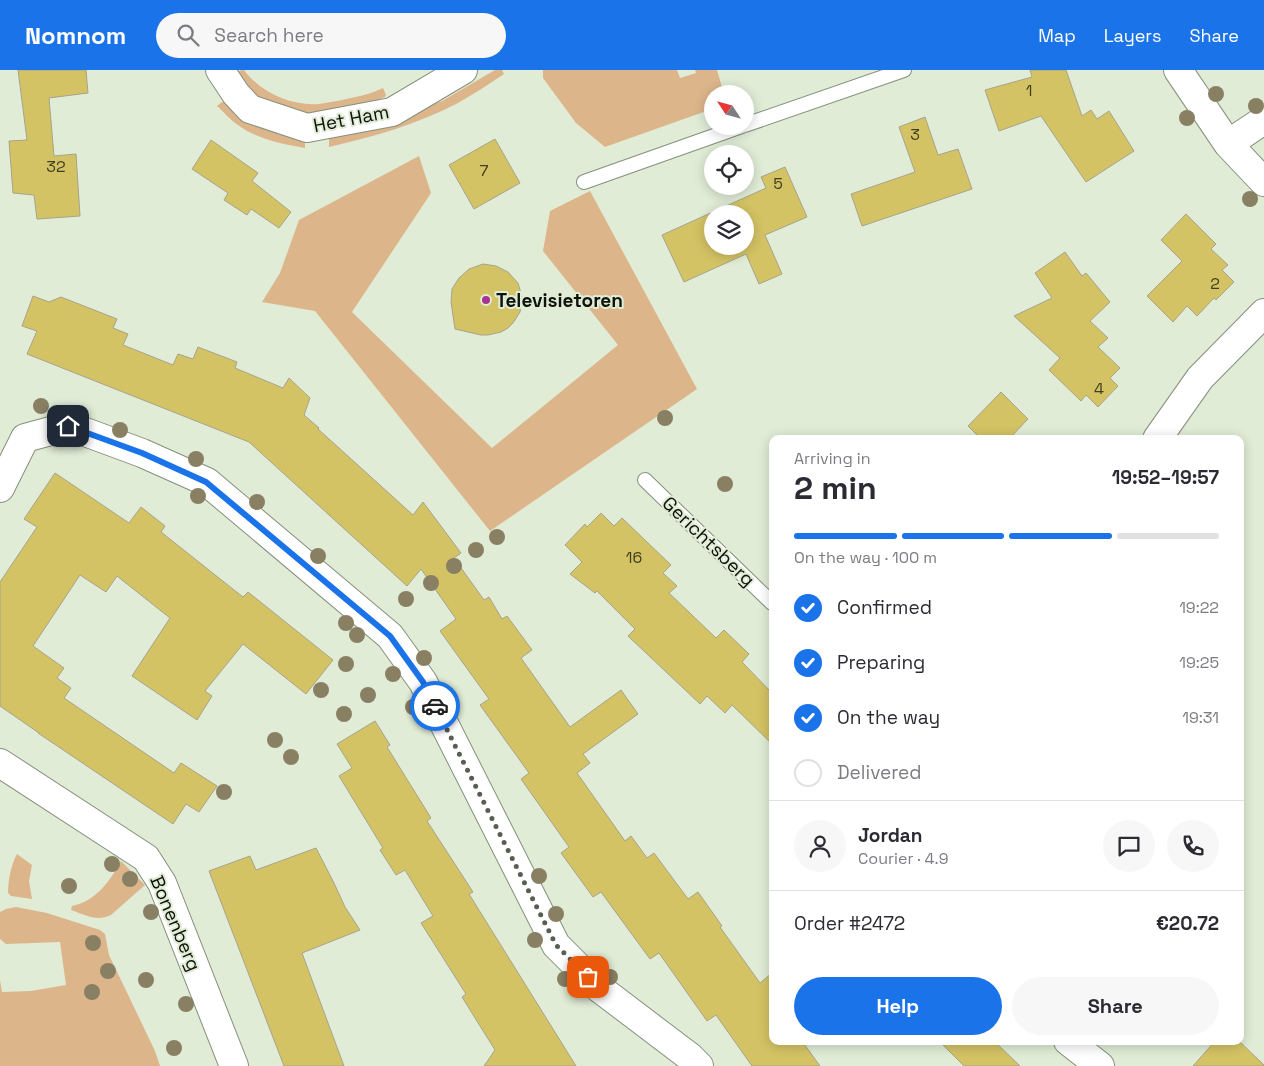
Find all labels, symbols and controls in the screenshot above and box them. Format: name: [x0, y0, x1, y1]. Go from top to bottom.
search box: [156, 13, 506, 58]
text: Nomnom: [25, 20, 126, 51]
icon: search: [174, 21, 202, 49]
text: Search here: [214, 23, 324, 48]
text: Map: [1038, 24, 1076, 47]
text: Layers: [1104, 24, 1161, 47]
text: Share: [1189, 24, 1239, 47]
house number: 1: [1026, 80, 1032, 101]
north arrow: [704, 85, 754, 135]
map controls: [704, 85, 754, 255]
street label: Het Ham: [311, 99, 391, 138]
house number: 3: [910, 124, 920, 145]
button: locate: [704, 145, 754, 195]
house number: 32: [46, 156, 66, 177]
house number: 7: [479, 160, 489, 181]
house number: 5: [773, 173, 783, 194]
button: layers: [704, 205, 754, 255]
house number: 2: [1210, 273, 1220, 294]
place label: Televisietoren: [496, 288, 623, 313]
marker: Televisietoren: [480, 294, 492, 306]
house number: 4: [1094, 378, 1104, 399]
pin: [47, 405, 89, 447]
icon: home: [54, 412, 82, 440]
text: Arriving in: [794, 448, 871, 469]
text: 19:52–19:57: [1112, 465, 1219, 490]
text: 2 min: [794, 468, 877, 508]
street label: Gerichtsberg: [657, 491, 760, 592]
house number: 16: [626, 547, 642, 568]
text: On the way · 100 m: [794, 547, 937, 568]
icon: check: [794, 594, 822, 622]
text: Confirmed: [837, 595, 932, 620]
text: 19:22: [1179, 597, 1219, 618]
icon: check: [794, 649, 822, 677]
text: Preparing: [837, 650, 925, 675]
text: 19:25: [1179, 652, 1219, 673]
courier: [410, 681, 460, 731]
icon: car: [421, 692, 449, 720]
icon: check: [794, 704, 822, 732]
text: On the way: [837, 705, 940, 730]
text: 19:31: [1182, 707, 1219, 728]
text: Delivered: [837, 760, 922, 785]
button: person: [794, 820, 846, 872]
button: chat: [1103, 820, 1155, 872]
button: phone: [1167, 820, 1219, 872]
text: Jordan: [858, 823, 923, 848]
text: Courier · 4.9: [858, 848, 948, 869]
street label: Bonenberg: [144, 872, 207, 975]
text: Order #2472: [794, 911, 905, 936]
text: €20.72: [1156, 911, 1219, 936]
pin: [567, 956, 609, 998]
icon: bag: [574, 963, 602, 991]
button: Help: [794, 977, 1002, 1035]
button: Share: [1012, 977, 1219, 1035]

